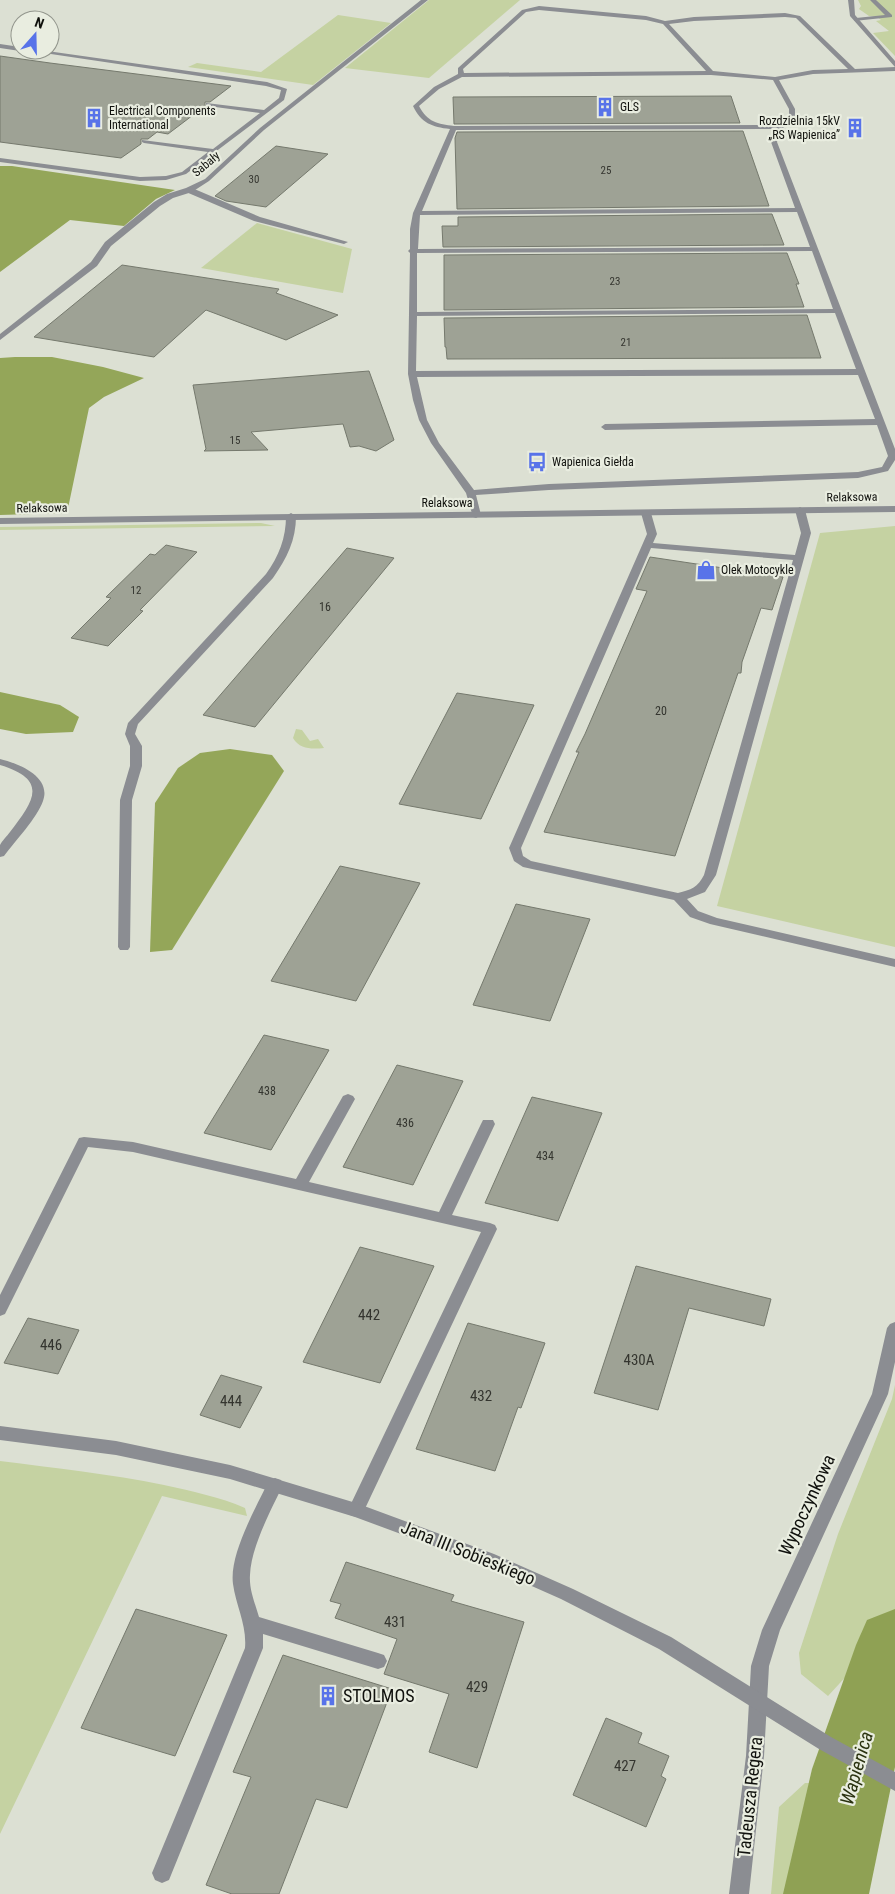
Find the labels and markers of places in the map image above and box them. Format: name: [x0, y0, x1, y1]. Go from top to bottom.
building icon: GLS: [594, 96, 616, 118]
place label: GLS: [620, 100, 639, 114]
place label: Electrical Components International: [109, 104, 216, 132]
building icon: Electrical Components International: [83, 107, 105, 129]
place label: Rozdzielnia 15kV „RS Wapienica”: [759, 114, 840, 142]
building icon: Rozdzielnia 15kV „RS Wapienica”: [844, 117, 866, 139]
bus stop icon: Wapienica Giełda: [526, 451, 548, 473]
place label: Wapienica Giełda: [552, 455, 634, 469]
shop icon: Olek Motocykle: [695, 559, 717, 581]
place label: Olek Motocykle: [721, 563, 794, 577]
building icon: STOLMOS: [317, 1685, 339, 1707]
place label: STOLMOS: [343, 1685, 415, 1706]

